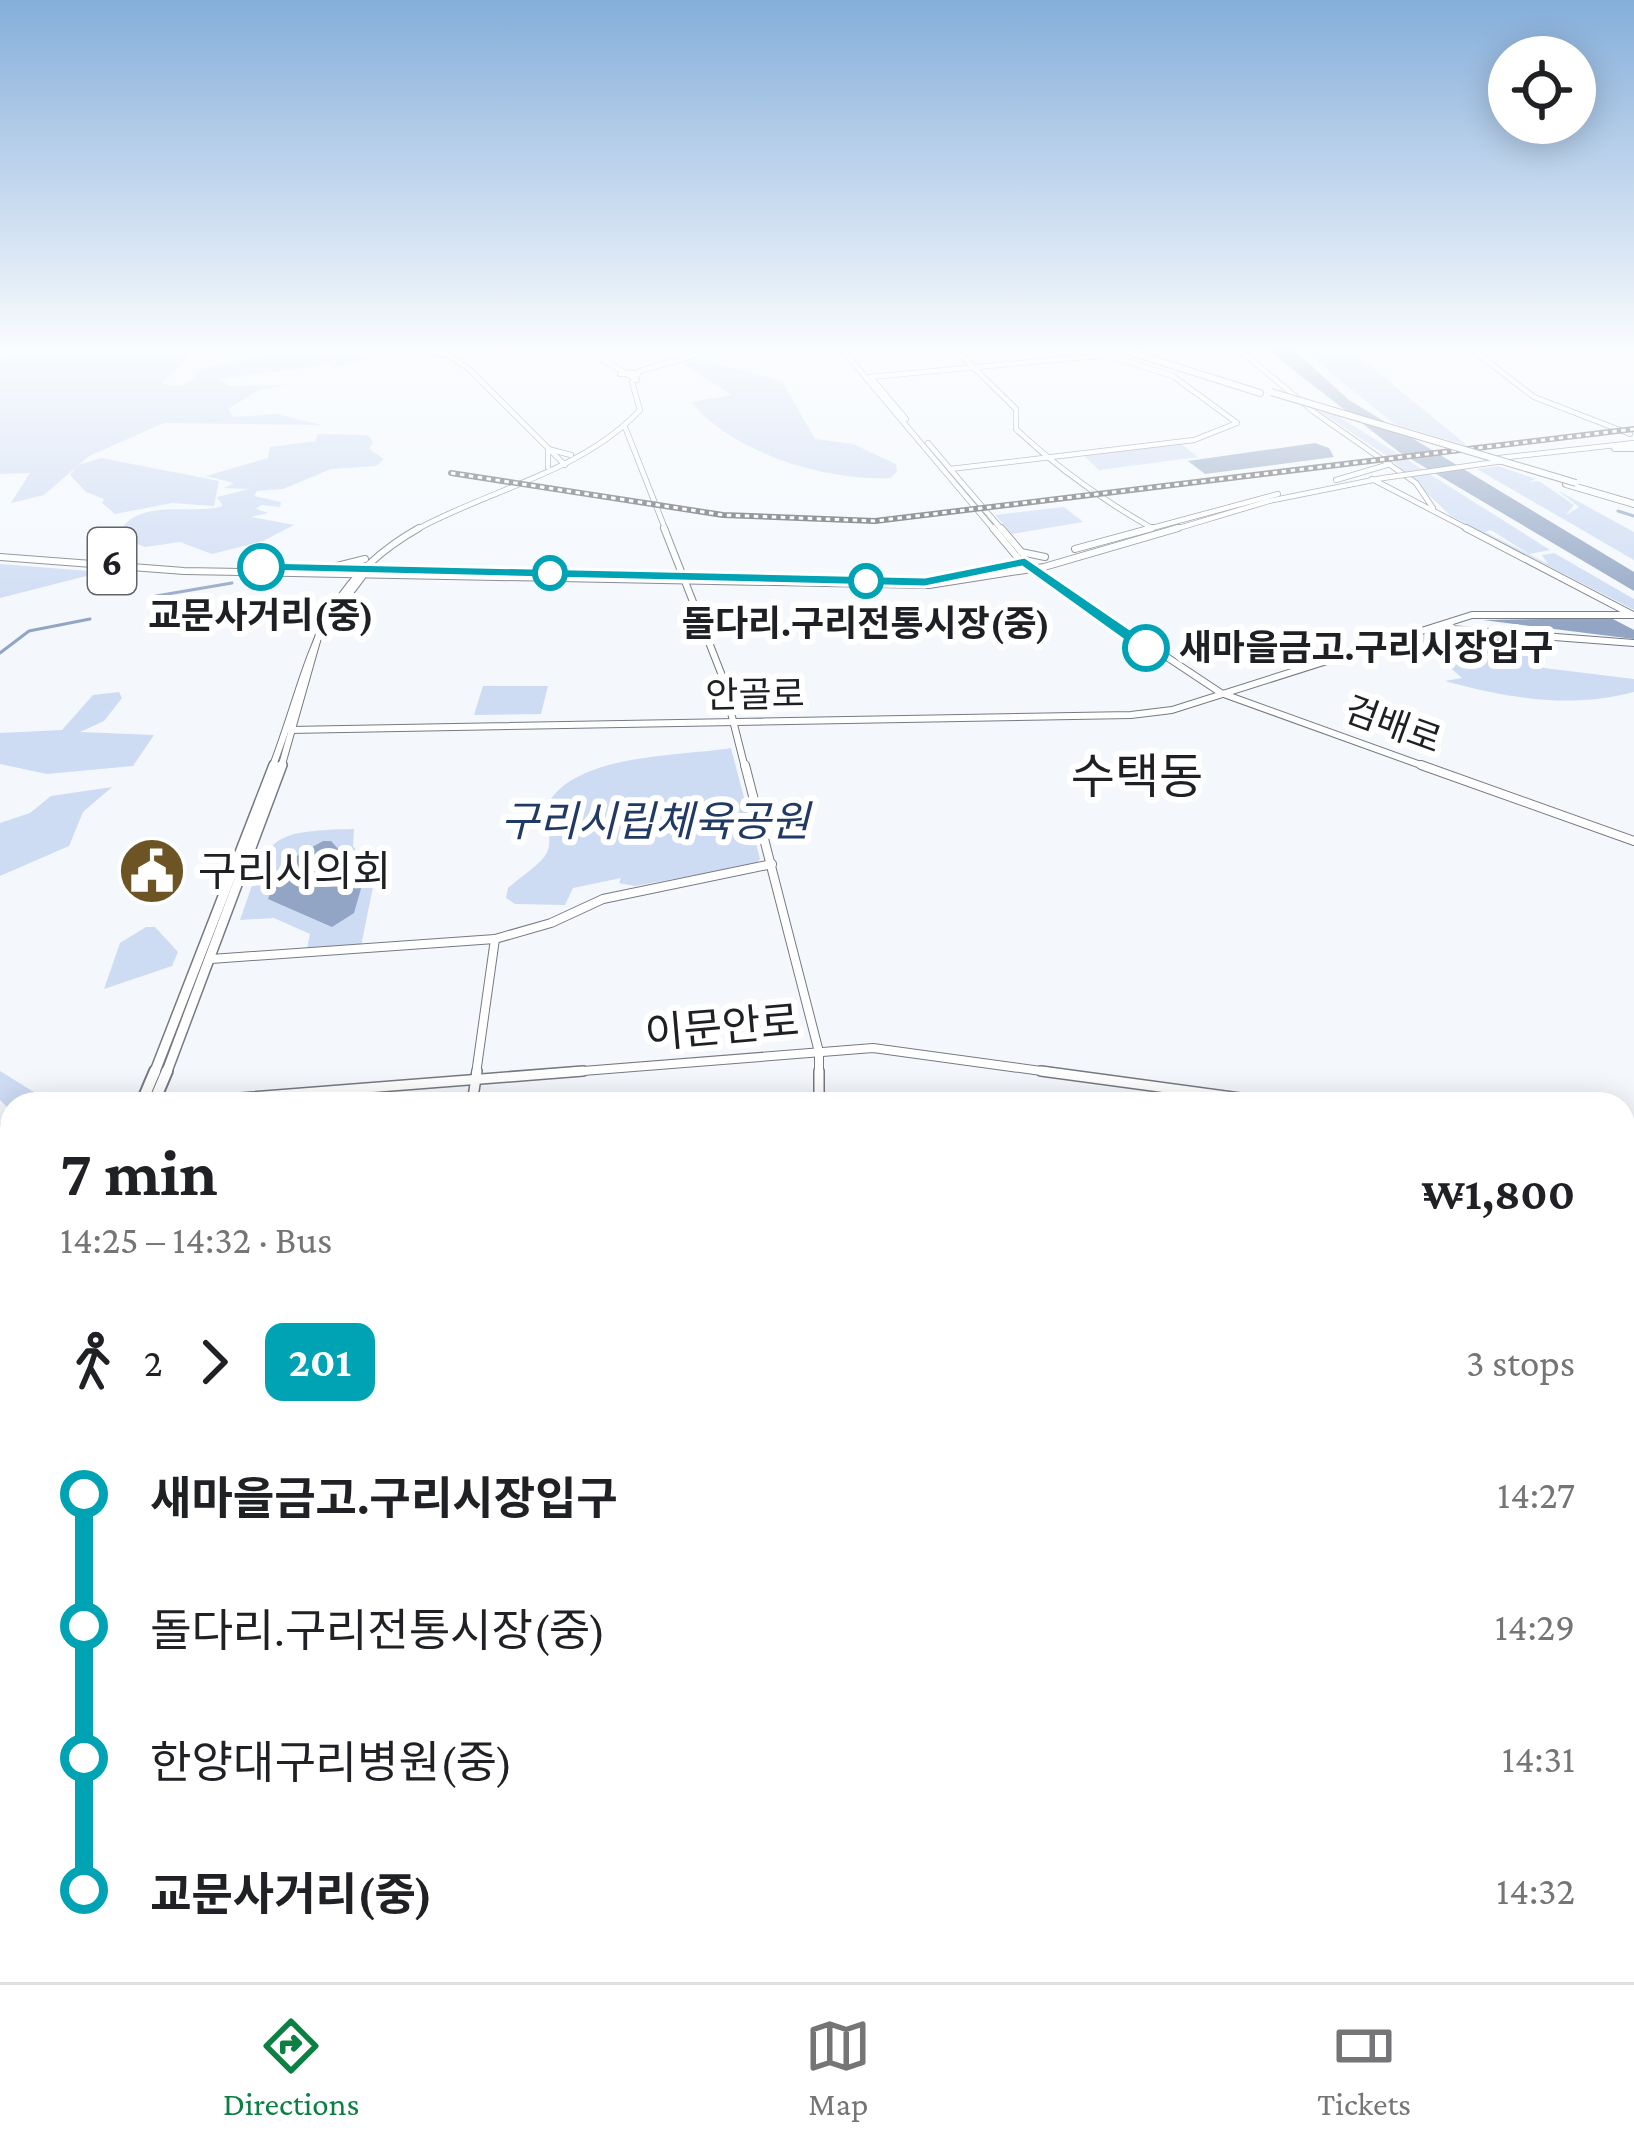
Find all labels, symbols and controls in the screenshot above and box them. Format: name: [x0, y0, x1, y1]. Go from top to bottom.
map controls: [1488, 36, 1596, 144]
button: locate: [1488, 36, 1596, 144]
road number: 6: [88, 528, 136, 594]
marker: 교문사거리(중): [239, 545, 283, 589]
unlabelled marker: [534, 557, 566, 589]
marker: 돌다리.구리전통시장(중): [850, 565, 882, 597]
place label: 교문사거리(중): [148, 596, 374, 637]
place label: 돌다리.구리전통시장(중): [682, 604, 1050, 645]
marker: 새마을금고.구리시장입구: [1124, 626, 1168, 670]
place label: 새마을금고.구리시장입구: [1179, 628, 1553, 668]
street label: 안골로: [705, 674, 805, 716]
street label: 검배로: [1339, 689, 1447, 761]
district label: 수택동: [1071, 750, 1203, 803]
park label: 구리시립체육공원: [500, 798, 813, 845]
public building icon: 구리시의회: [117, 836, 187, 906]
place label: 구리시의회: [198, 848, 391, 895]
street label: 이문안로: [643, 997, 801, 1057]
text: 7 min: [60, 1136, 218, 1209]
text: ₩1,800: [1422, 1169, 1575, 1219]
text: 14:25 – 14:32 · Bus: [60, 1218, 332, 1261]
icon: walk: [60, 1329, 126, 1395]
icon: forward: [181, 1329, 247, 1395]
text: 201: [289, 1338, 351, 1385]
text: 2: [144, 1341, 163, 1384]
text: 3 stops: [1466, 1341, 1575, 1384]
text: 14:27: [1497, 1473, 1575, 1516]
text: 새마을금고.구리시장입구: [150, 1474, 618, 1524]
text: 14:29: [1495, 1605, 1575, 1648]
text: 돌다리.구리전통시장(중): [150, 1606, 606, 1656]
text: 14:31: [1502, 1737, 1575, 1780]
text: 한양대구리병원(중): [150, 1738, 513, 1788]
text: 14:32: [1496, 1869, 1575, 1912]
text: 교문사거리(중): [150, 1870, 433, 1920]
tab: Directions: [223, 2013, 359, 2122]
tab: Map: [805, 2013, 871, 2122]
tab: Tickets: [1317, 2013, 1411, 2122]

